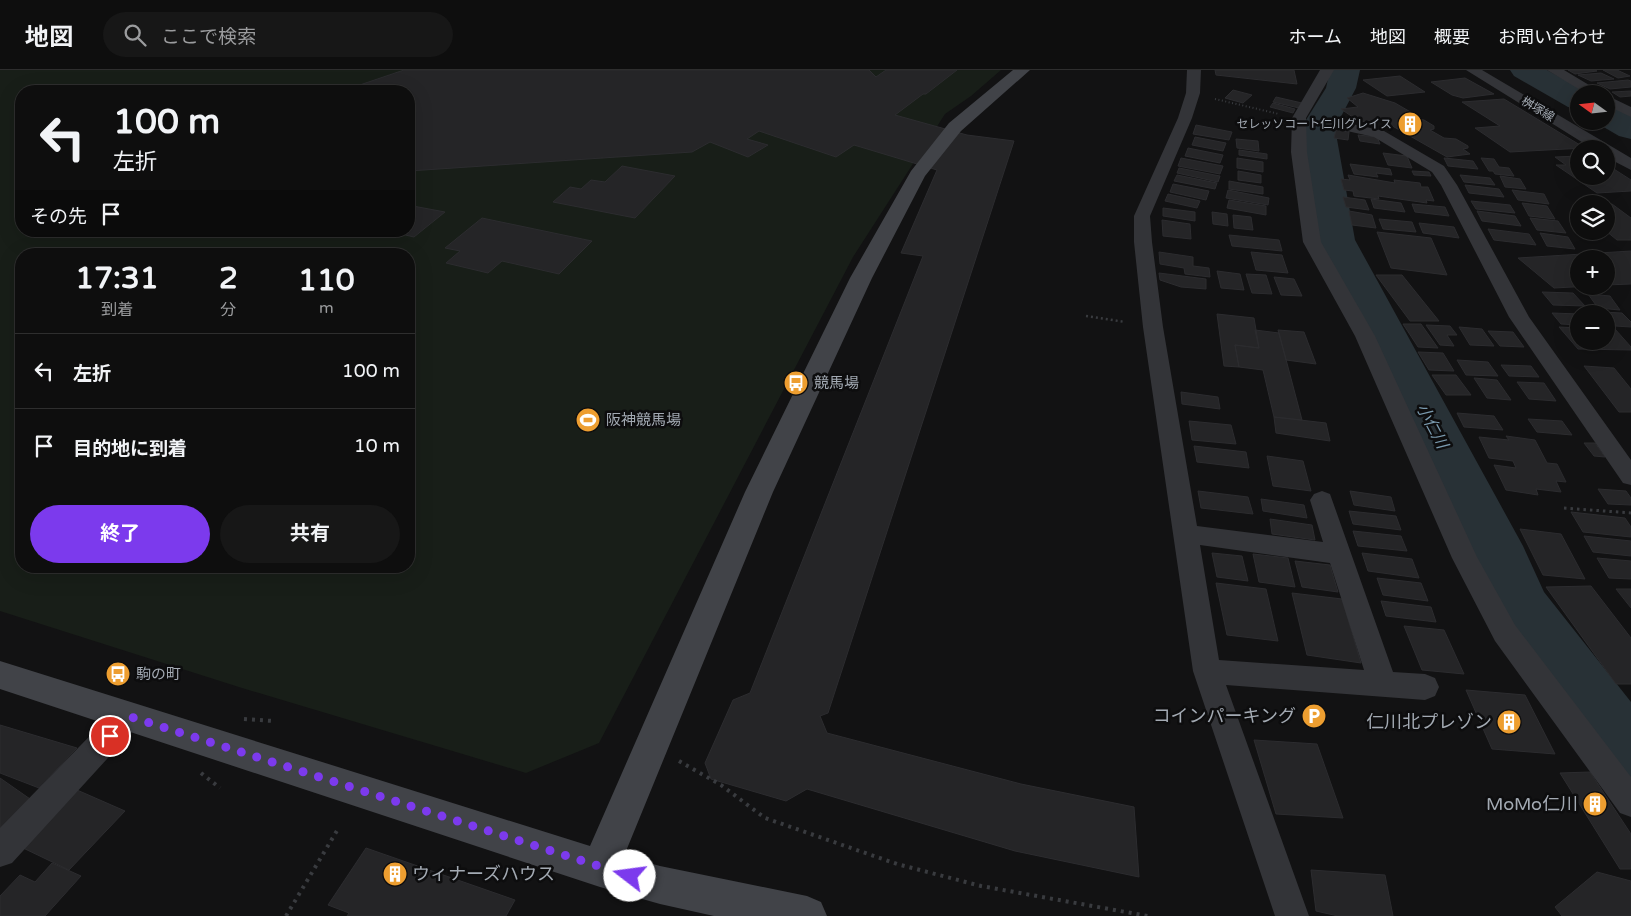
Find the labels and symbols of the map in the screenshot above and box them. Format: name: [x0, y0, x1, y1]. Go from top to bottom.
north arrow: [1570, 85, 1615, 130]
street label: 桝塚線: [1519, 94, 1557, 124]
building icon: セレッソコート仁川グレイス: [1397, 111, 1423, 137]
place label: セレッソコート仁川グレイス: [1236, 117, 1392, 131]
bus stop icon: 競馬場: [783, 370, 809, 396]
place label: 競馬場: [814, 374, 859, 392]
water label: 小仁川: [1412, 400, 1453, 454]
sports icon: 阪神競馬場: [575, 407, 601, 433]
place label: 阪神競馬場: [606, 411, 681, 429]
bus stop icon: 駒の町: [105, 661, 131, 687]
place label: 駒の町: [136, 665, 181, 683]
parking icon: コインパーキング: [1301, 703, 1327, 729]
place label: コインパーキング: [1153, 705, 1296, 727]
building icon: 仁川北プレゾン: [1496, 709, 1522, 735]
place label: 仁川北プレゾン: [1366, 711, 1492, 733]
pin: [89, 715, 131, 757]
building icon: MoMo仁川: [1582, 791, 1608, 817]
place label: MoMo仁川: [1486, 793, 1578, 815]
position arrow: [603, 849, 655, 901]
building icon: ウィナーズハウス: [382, 861, 408, 887]
place label: ウィナーズハウス: [412, 863, 555, 885]

